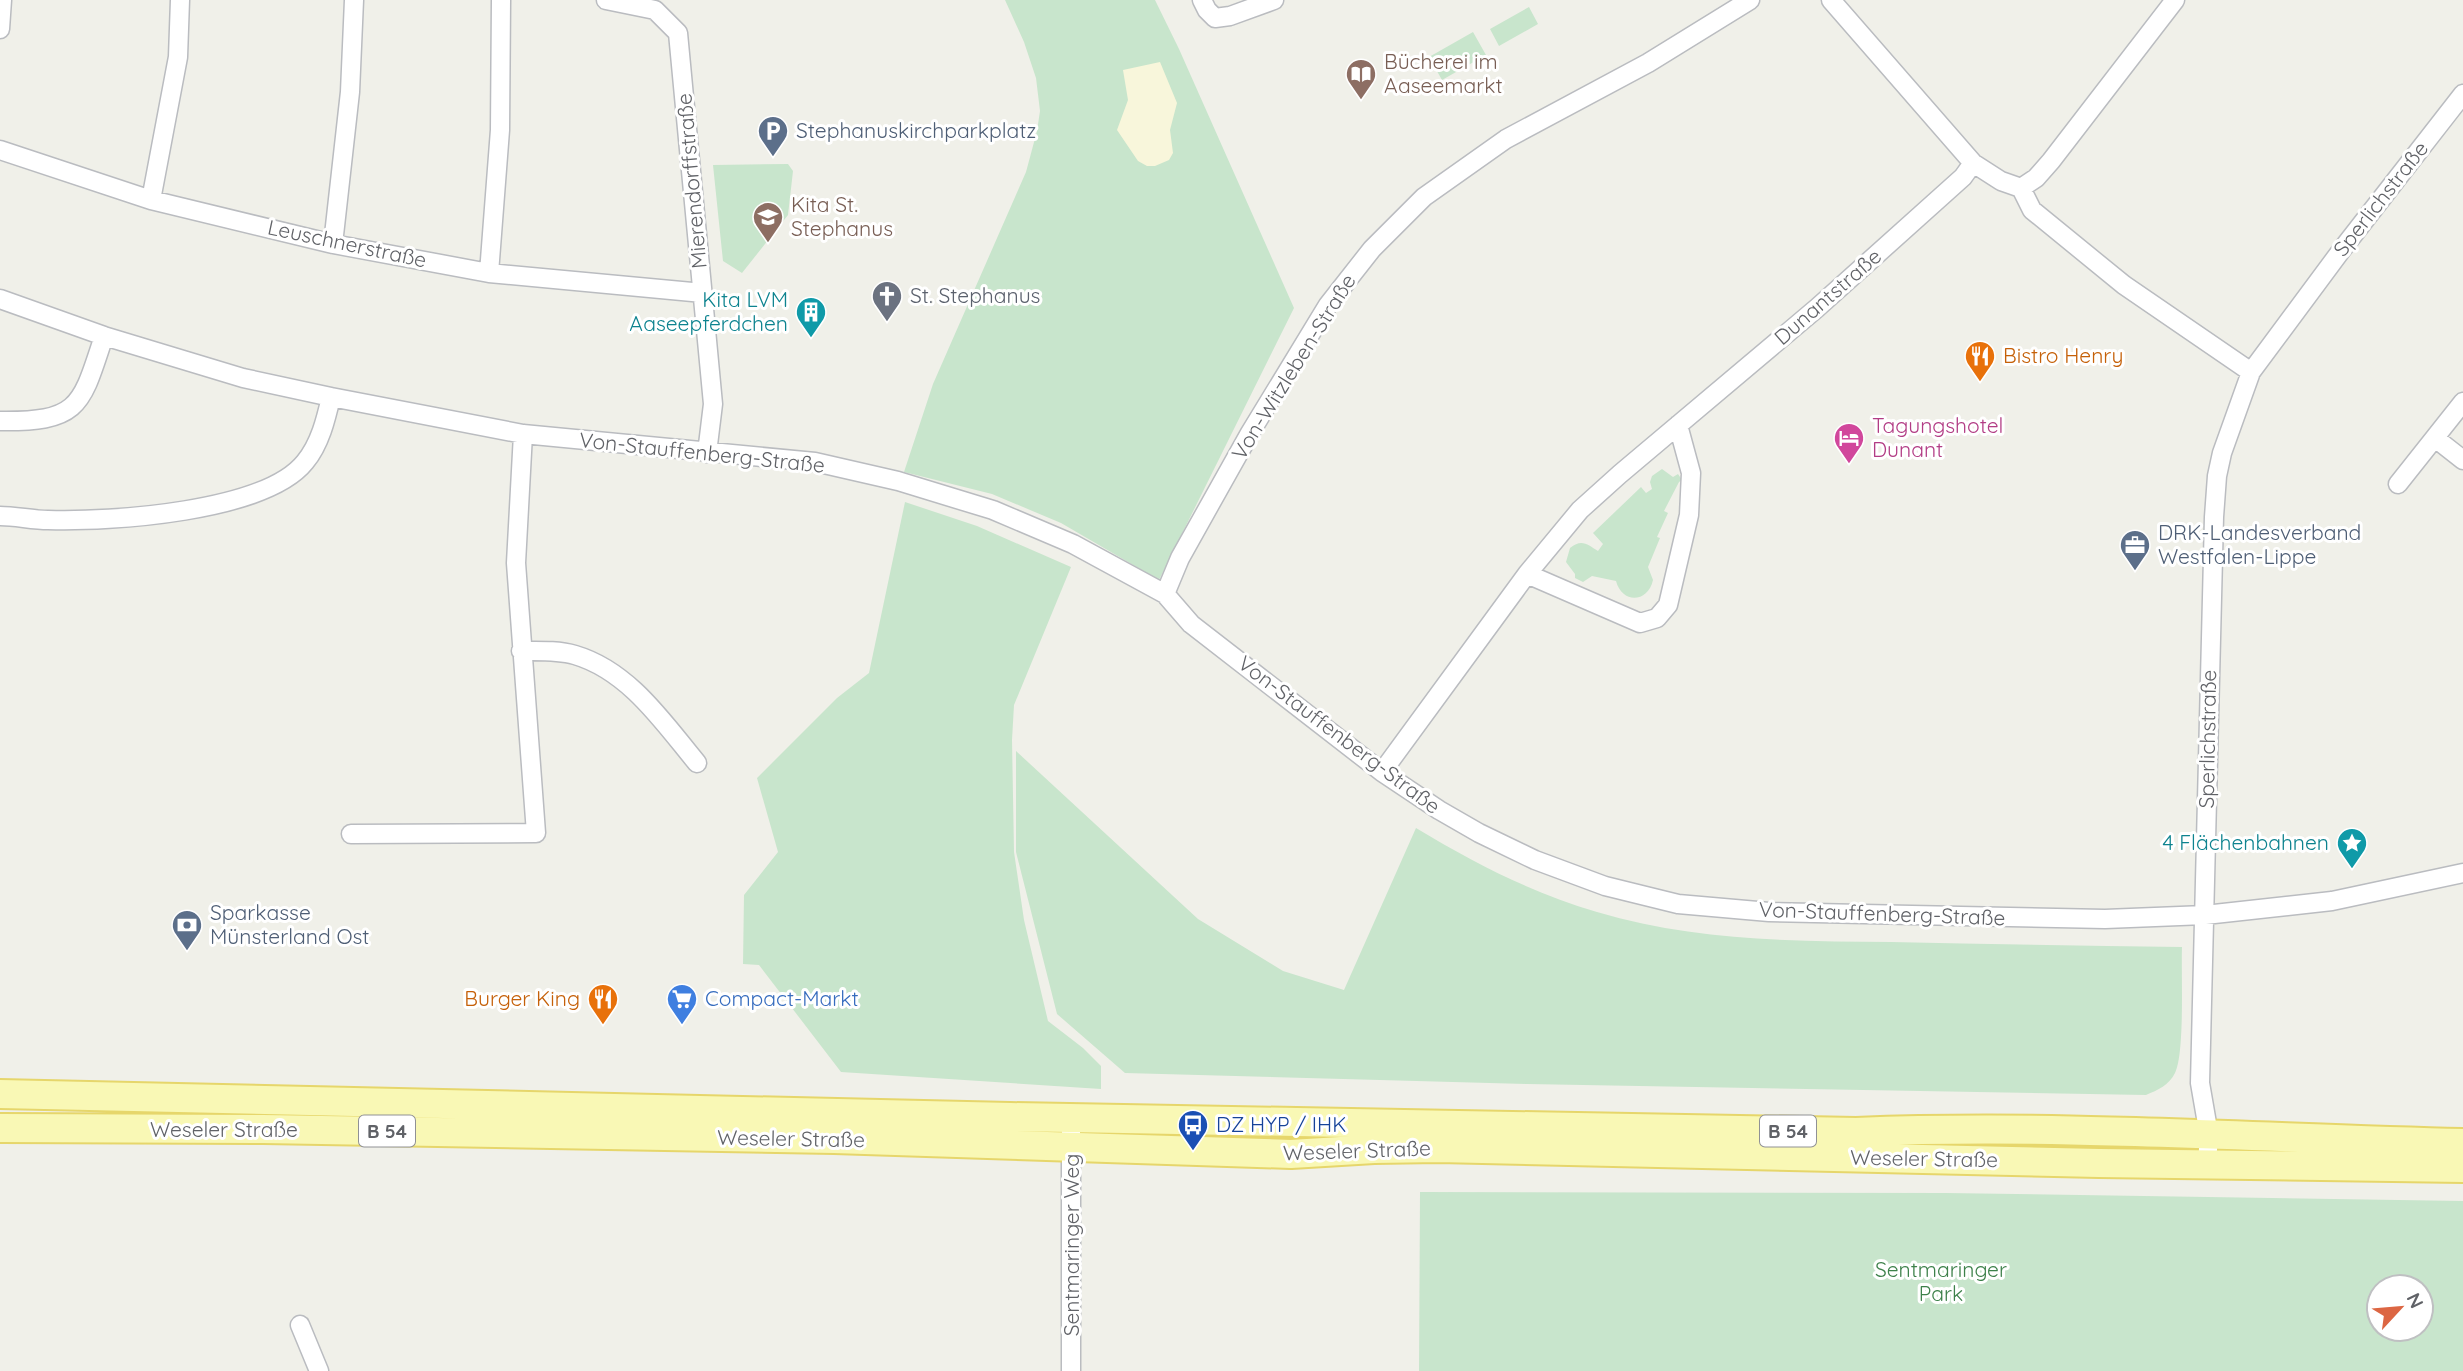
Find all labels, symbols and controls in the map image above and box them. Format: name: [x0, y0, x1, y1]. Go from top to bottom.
place label: Bücherei im Aaseemarkt: [1384, 48, 1503, 98]
library icon: Bücherei im Aaseemarkt: [1344, 57, 1378, 101]
street label: Mierendorffstraße: [670, 92, 712, 270]
parking icon: Stephanuskirchparkplatz: [756, 114, 790, 158]
place label: Stephanuskirchparkplatz: [796, 117, 1036, 143]
street label: Sperlichstraße: [2327, 136, 2433, 261]
place label: Kita St. Stephanus: [791, 191, 893, 241]
school or university icon: Kita St. Stephanus: [751, 200, 785, 244]
street label: Leuschnerstraße: [265, 213, 429, 273]
street label: Dunantstraße: [1768, 243, 1886, 350]
street label: Von-Witzleben-Straße: [1225, 269, 1361, 464]
church icon: St. Stephanus: [870, 279, 904, 323]
place label: St. Stephanus: [910, 282, 1040, 308]
place label: Kita LVM Aaseepferdchen: [629, 286, 788, 336]
building icon: Kita LVM Aaseepferdchen: [794, 295, 828, 339]
restaurant icon: Bistro Henry: [1963, 339, 1997, 383]
place label: Bistro Henry: [2003, 342, 2123, 368]
place label: Tagungshotel Dunant: [1872, 412, 2003, 462]
hotel icon: Tagungshotel Dunant: [1832, 421, 1866, 465]
street label: Von-Stauffenberg-Straße: [578, 426, 826, 478]
place label: DRK-Landesverband Westfalen-Lippe: [2158, 519, 2361, 569]
office icon: DRK-Landesverband Westfalen-Lippe: [2118, 528, 2152, 572]
street label: Von-Stauffenberg-Straße: [1233, 650, 1446, 819]
street label: Sperlichstraße: [2193, 669, 2221, 809]
place icon: 4 Flächenbahnen: [2335, 826, 2369, 870]
place label: 4 Flächenbahnen: [2162, 829, 2329, 855]
street label: Von-Stauffenberg-Straße: [1758, 896, 2006, 930]
place label: Sparkasse Münsterland Ost: [210, 899, 369, 949]
bank icon: Sparkasse Münsterland Ost: [170, 908, 204, 952]
restaurant icon: Burger King: [586, 982, 620, 1026]
supermarket icon: Compact-Markt: [665, 982, 699, 1026]
place label: Burger King: [464, 985, 580, 1011]
place label: Compact-Markt: [705, 985, 859, 1011]
bus stop icon: DZ HYP / IHK: [1176, 1108, 1210, 1152]
place label: DZ HYP / IHK: [1216, 1111, 1346, 1137]
street label: Weseler Straße: [150, 1116, 298, 1142]
road number: B 54: [359, 1116, 415, 1147]
road number: B 54: [1760, 1116, 1816, 1147]
street label: Weseler Straße: [717, 1124, 865, 1152]
street label: Weseler Straße: [1283, 1134, 1431, 1166]
street label: Weseler Straße: [1850, 1144, 1998, 1172]
street label: Sentmaringer Weg: [1058, 1154, 1084, 1336]
park label: Sentmaringer Park: [1875, 1256, 2007, 1306]
north arrow: [2365, 1273, 2435, 1343]
text: N: [2401, 1289, 2429, 1312]

